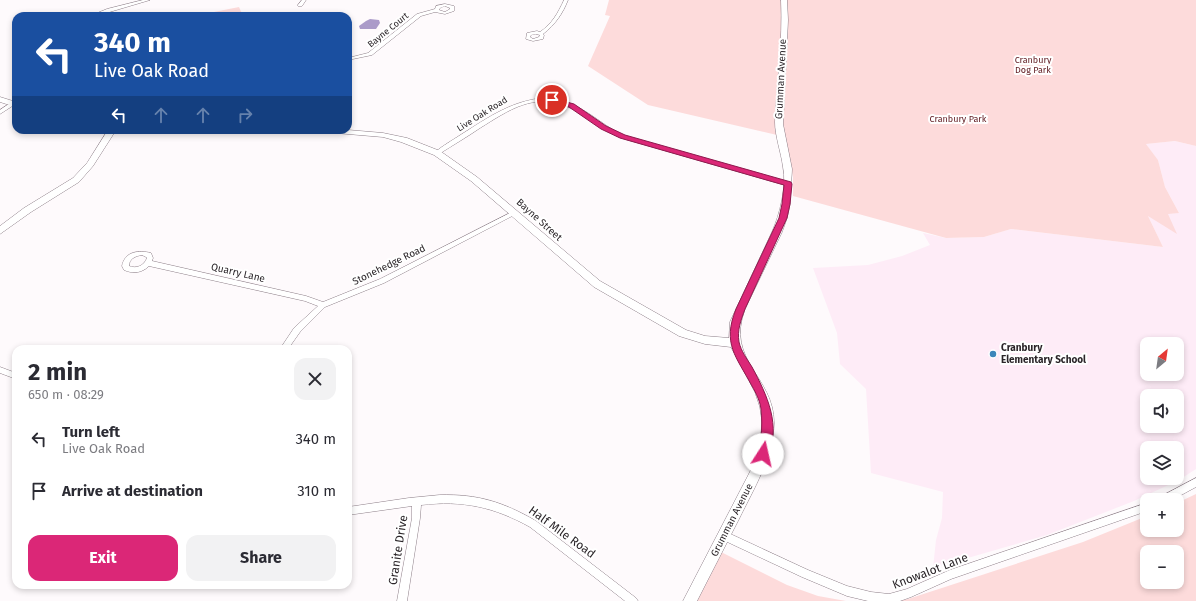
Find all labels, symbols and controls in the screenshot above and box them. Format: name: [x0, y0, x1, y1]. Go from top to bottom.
street label: Bayne Court: [366, 10, 411, 49]
text: 340 m: [94, 26, 171, 59]
icon: left: [28, 28, 80, 80]
street label: Grumman Avenue: [773, 39, 789, 119]
park label: Cranbury Dog Park: [1015, 55, 1052, 75]
text: Live Oak Road: [94, 60, 209, 82]
pin: [535, 83, 569, 117]
icon: arrive: [541, 89, 563, 111]
street label: Live Oak Road: [455, 95, 509, 133]
icon: left: [108, 104, 130, 126]
icon: ahead: [150, 104, 172, 126]
icon: ahead: [192, 104, 214, 126]
icon: right: [234, 104, 256, 126]
park label: Cranbury Park: [930, 114, 987, 124]
street label: Bayne Street: [514, 196, 565, 244]
street label: Stonehedge Road: [351, 242, 427, 288]
street label: Quarry Lane: [210, 261, 266, 285]
north arrow: [1140, 337, 1184, 381]
map controls: [1140, 337, 1184, 589]
place label: Cranbury Elementary School: [1001, 342, 1086, 366]
marker: Cranbury Elementary School: [988, 349, 998, 359]
text: 2 min: [28, 358, 87, 386]
button: close: [294, 358, 336, 400]
text: 650 m · 08:29: [28, 387, 104, 402]
button: sound: [1140, 389, 1184, 433]
text: Turn left: [62, 423, 120, 441]
icon: left: [28, 428, 50, 450]
text: 340 m: [295, 430, 336, 448]
position arrow: [742, 433, 784, 475]
text: Live Oak Road: [62, 441, 145, 456]
button: layers: [1140, 441, 1184, 485]
icon: arrive: [28, 480, 50, 502]
text: Arrive at destination: [62, 482, 203, 500]
text: 310 m: [297, 482, 336, 500]
street label: Grumman Avenue: [708, 482, 756, 558]
button: +: [1140, 493, 1184, 537]
street label: Half Mile Road: [526, 503, 598, 561]
street label: Granite Drive: [386, 514, 410, 586]
button: Exit: [28, 535, 178, 581]
button: Share: [186, 535, 336, 581]
button: −: [1140, 545, 1184, 589]
street label: Knowalot Lane: [890, 550, 970, 592]

